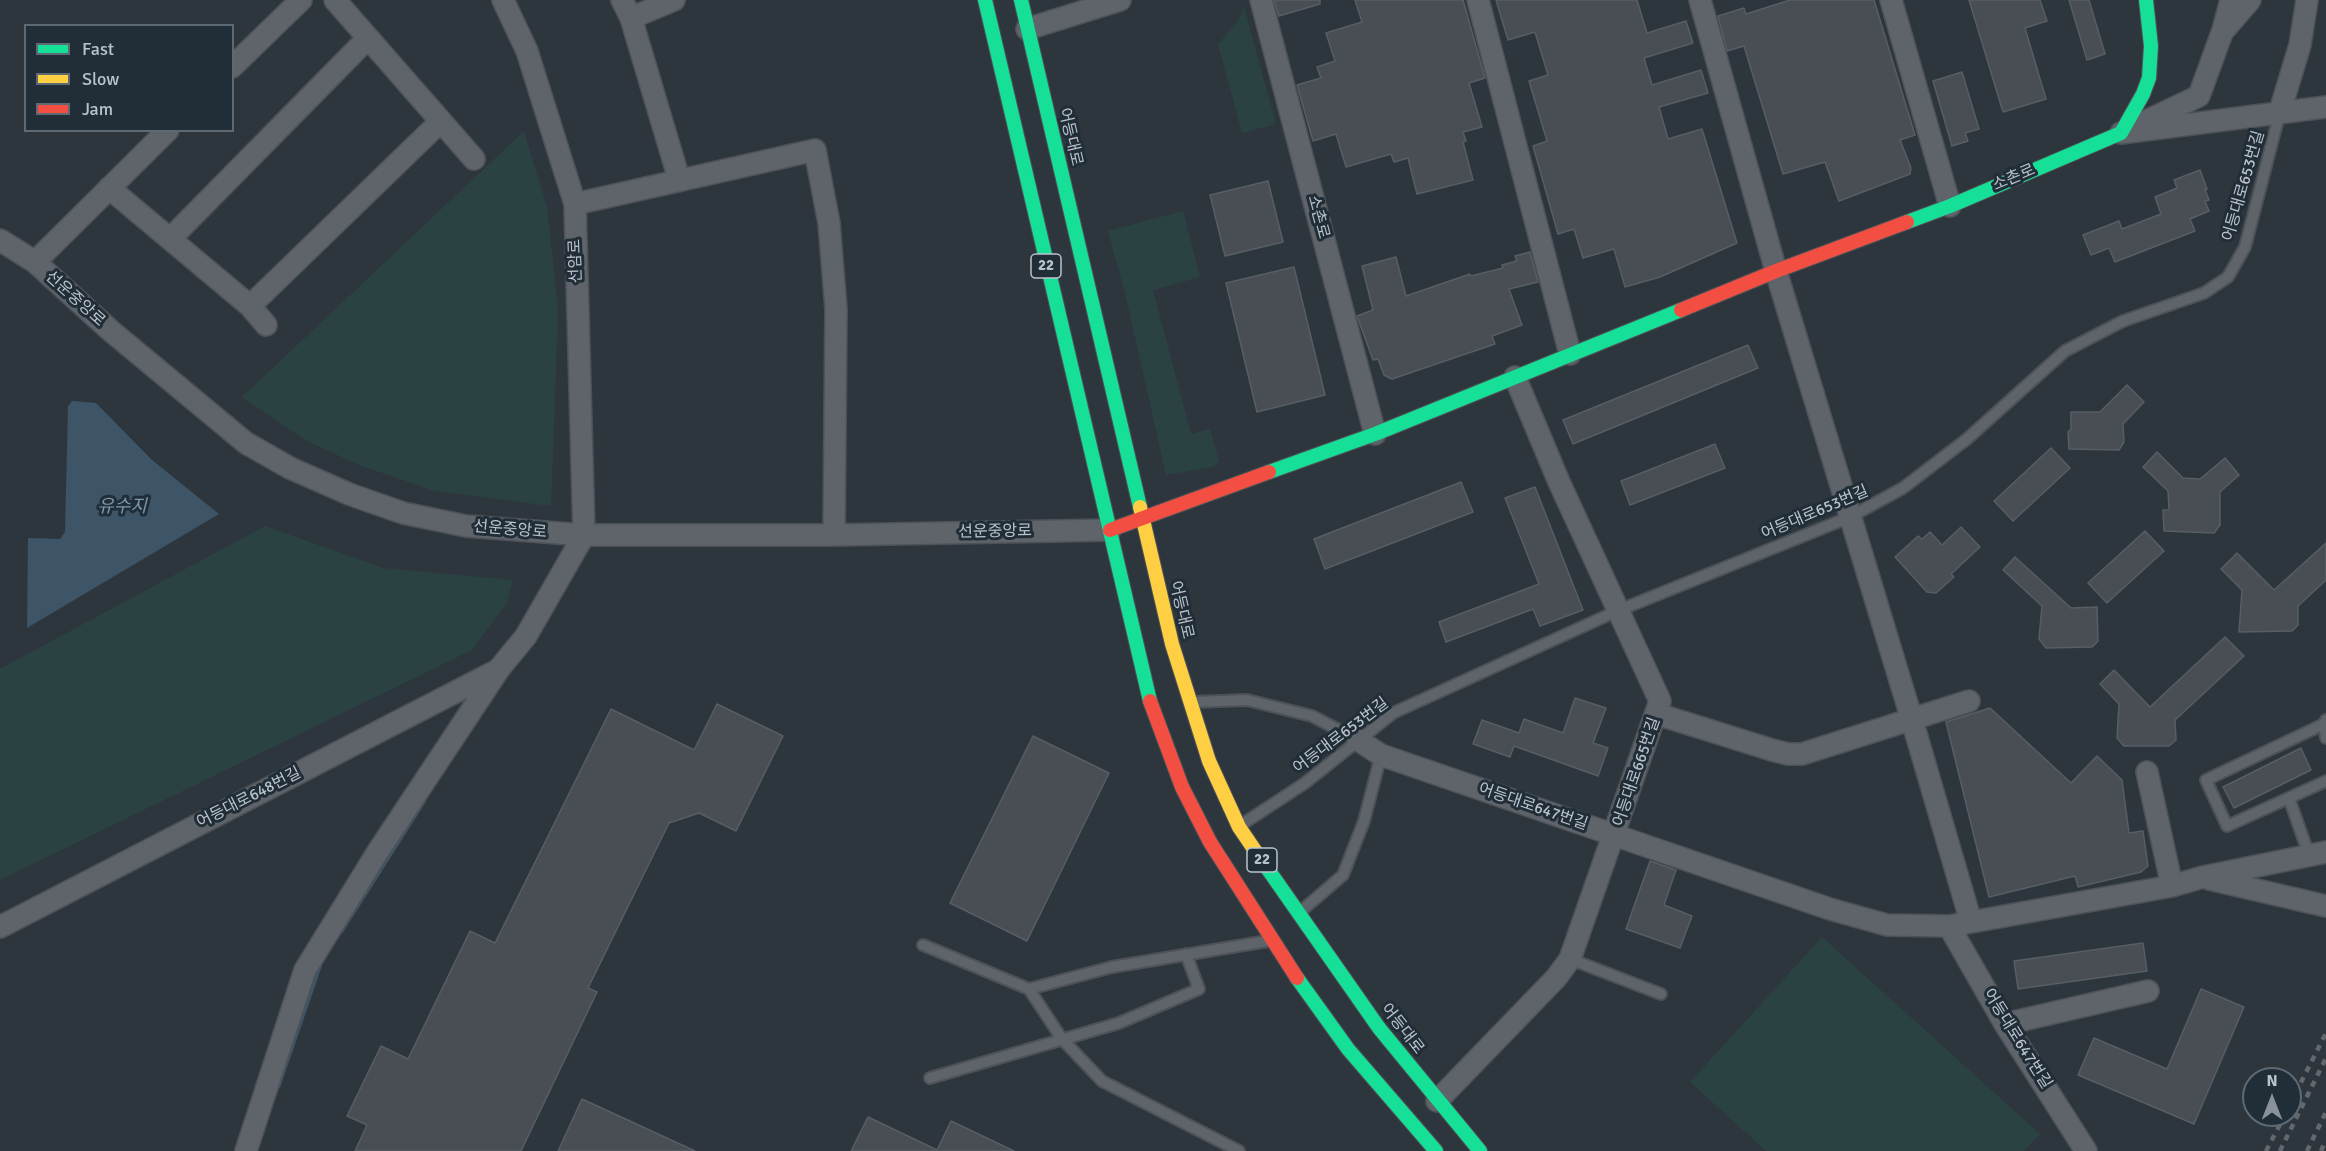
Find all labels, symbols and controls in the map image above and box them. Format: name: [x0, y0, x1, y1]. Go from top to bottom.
legend: [24, 24, 234, 132]
text: Fast: [82, 38, 114, 60]
text: Slow: [82, 68, 119, 90]
text: Jam: [82, 98, 113, 120]
street label: 어등대로: [1054, 106, 1086, 168]
street label: 어등대로653번길: [2219, 128, 2269, 244]
street label: 소촌로: [1990, 161, 2038, 195]
street label: 소촌로: [1303, 193, 1333, 241]
street label: 선암로: [566, 239, 586, 283]
road number: 22: [1031, 254, 1061, 278]
street label: 선운중앙로: [41, 267, 109, 331]
street label: 어등대로653번길: [1759, 482, 1871, 544]
water label: 유수지: [97, 496, 147, 518]
street label: 선운중앙로: [473, 517, 547, 543]
street label: 선운중앙로: [958, 522, 1032, 542]
street label: 어등대로: [1165, 579, 1197, 641]
street label: 어등대로653번길: [1290, 694, 1392, 778]
street label: 어등대로665번길: [1609, 715, 1665, 829]
street label: 어등대로648번길: [194, 764, 304, 832]
street label: 어등대로647번길: [1476, 779, 1590, 835]
road number: 22: [1247, 848, 1277, 872]
street label: 어등대로647번길: [1979, 985, 2055, 1093]
street label: 어등대로: [1376, 1000, 1428, 1058]
north arrow: [2242, 1067, 2302, 1127]
text: N: [2266, 1071, 2278, 1091]

